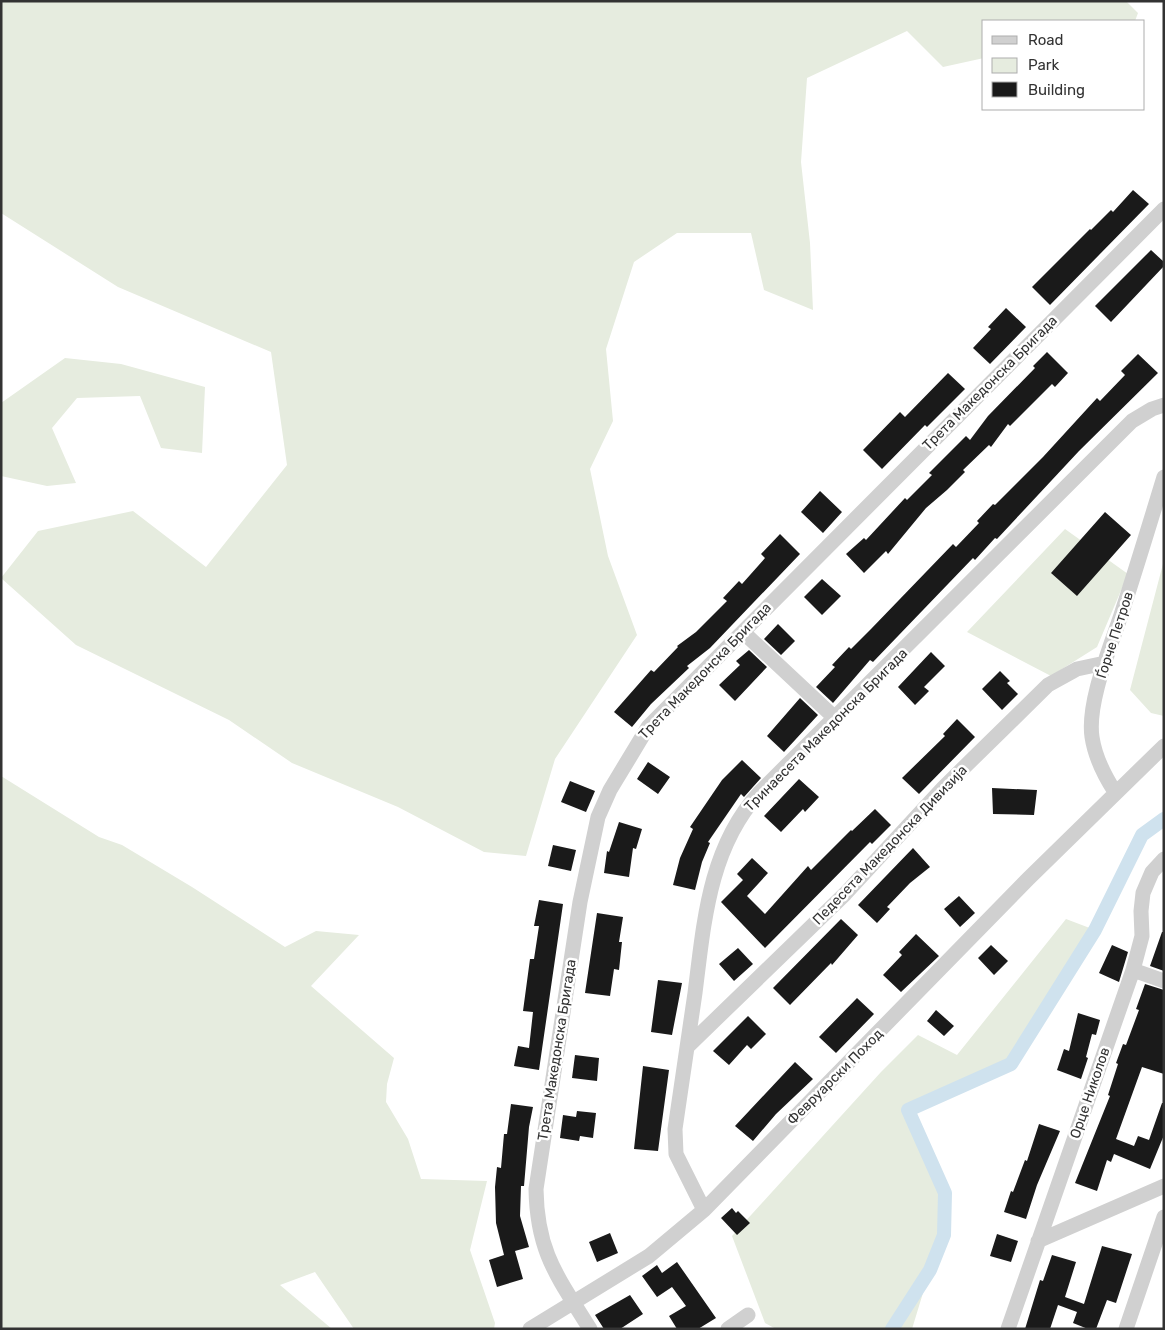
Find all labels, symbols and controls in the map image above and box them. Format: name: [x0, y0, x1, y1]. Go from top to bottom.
legend: [982, 20, 1145, 110]
text: Road: [1028, 31, 1064, 49]
text: Park: [1028, 56, 1059, 74]
text: Building: [1028, 81, 1085, 99]
street label: Трета Македонска Бригада: [919, 312, 1061, 454]
street label: Ѓорче Петров: [1092, 589, 1137, 681]
street label: Трета Македонска Бригада: [635, 599, 775, 743]
street label: Тринаесета Македонска Бригада: [741, 645, 911, 815]
street label: Педесета Македонска Дивизија: [809, 762, 971, 928]
street label: Трета Македонска Бригада: [534, 958, 580, 1142]
street label: Февруарски Поход: [783, 1025, 887, 1129]
street label: Орце Николов: [1066, 1045, 1114, 1141]

